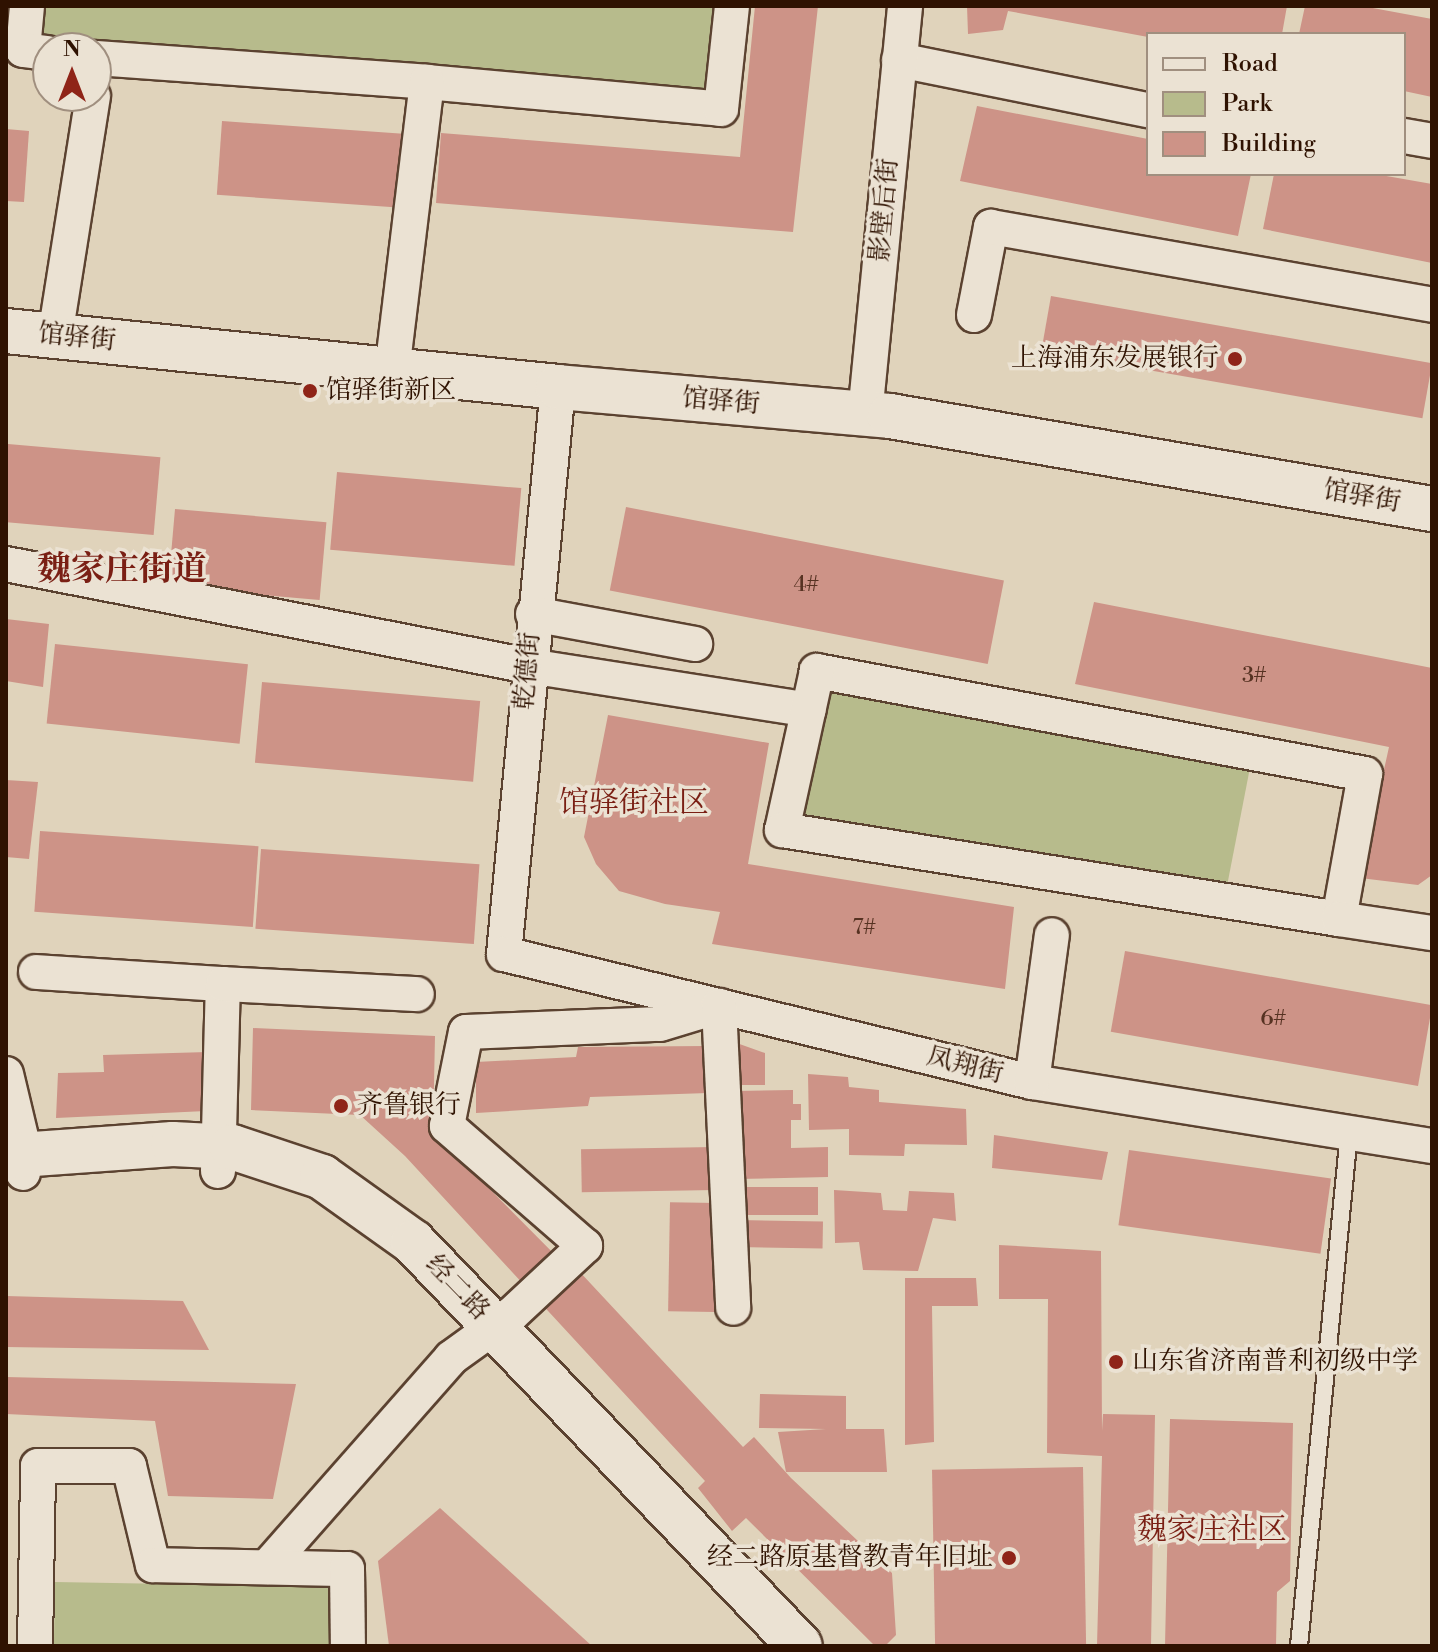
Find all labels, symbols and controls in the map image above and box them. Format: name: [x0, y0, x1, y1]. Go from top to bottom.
north arrow: [32, 32, 112, 112]
legend: [1146, 32, 1406, 176]
text: N: [63, 36, 81, 63]
text: Road: [1222, 49, 1278, 79]
text: Park: [1222, 89, 1272, 119]
text: Building: [1222, 129, 1316, 159]
street label: 影壁后街: [865, 157, 905, 263]
street label: 馆驿街: [37, 318, 117, 358]
place label: 上海浦东发展银行: [1011, 343, 1219, 375]
marker: 上海浦东发展银行: [1226, 350, 1244, 368]
place label: 馆驿街新区: [326, 375, 456, 407]
marker: 馆驿街新区: [301, 382, 319, 400]
street label: 馆驿街: [681, 383, 761, 421]
street label: 馆驿街: [1321, 475, 1403, 519]
district label: 魏家庄街道: [37, 551, 207, 591]
house number: 4#: [793, 572, 819, 598]
street label: 乾德街: [509, 631, 547, 711]
house number: 3#: [1242, 663, 1266, 689]
district label: 馆驿街社区: [559, 785, 709, 821]
house number: 7#: [852, 915, 876, 941]
house number: 6#: [1260, 1006, 1286, 1032]
street label: 凤翔街: [923, 1041, 1007, 1091]
place label: 齐鲁银行: [357, 1090, 461, 1122]
marker: 齐鲁银行: [332, 1097, 350, 1115]
street label: 经二路: [419, 1249, 495, 1327]
place label: 山东省济南普利初级中学: [1132, 1346, 1418, 1378]
marker: 山东省济南普利初级中学: [1107, 1353, 1125, 1371]
district label: 魏家庄社区: [1137, 1512, 1287, 1548]
place label: 经二路原基督教青年旧址: [707, 1542, 993, 1574]
marker: 经二路原基督教青年旧址: [1000, 1549, 1018, 1567]

